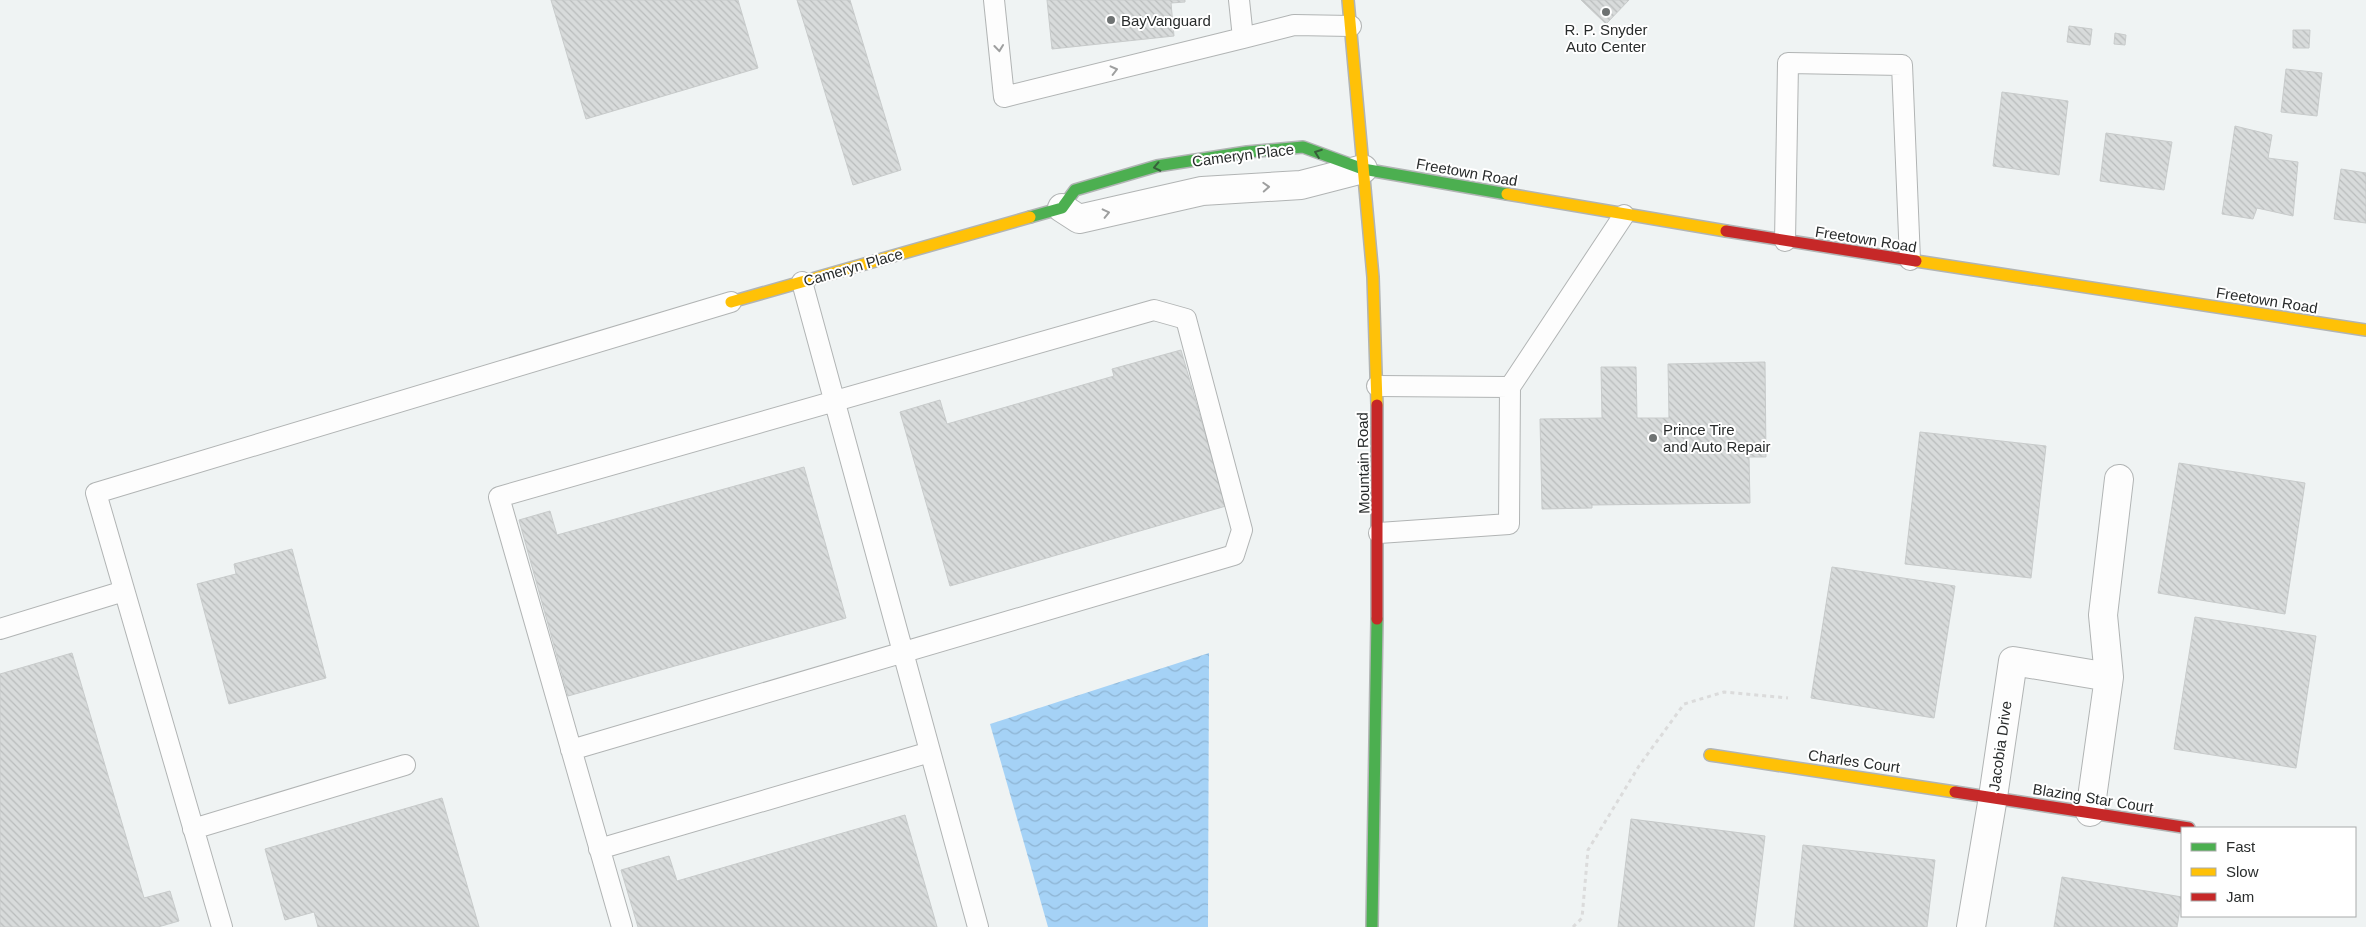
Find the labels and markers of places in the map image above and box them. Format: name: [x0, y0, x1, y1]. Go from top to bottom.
marker: R. P. Snyder Auto Center: [1600, 6, 1612, 18]
place label: BayVanguard: [1121, 12, 1211, 29]
marker: BayVanguard: [1105, 14, 1117, 26]
place label: R. P. Snyder Auto Center: [1564, 21, 1648, 55]
place label: Prince Tire and Auto Repair: [1663, 421, 1771, 455]
marker: Prince Tire and Auto Repair: [1647, 432, 1659, 444]

